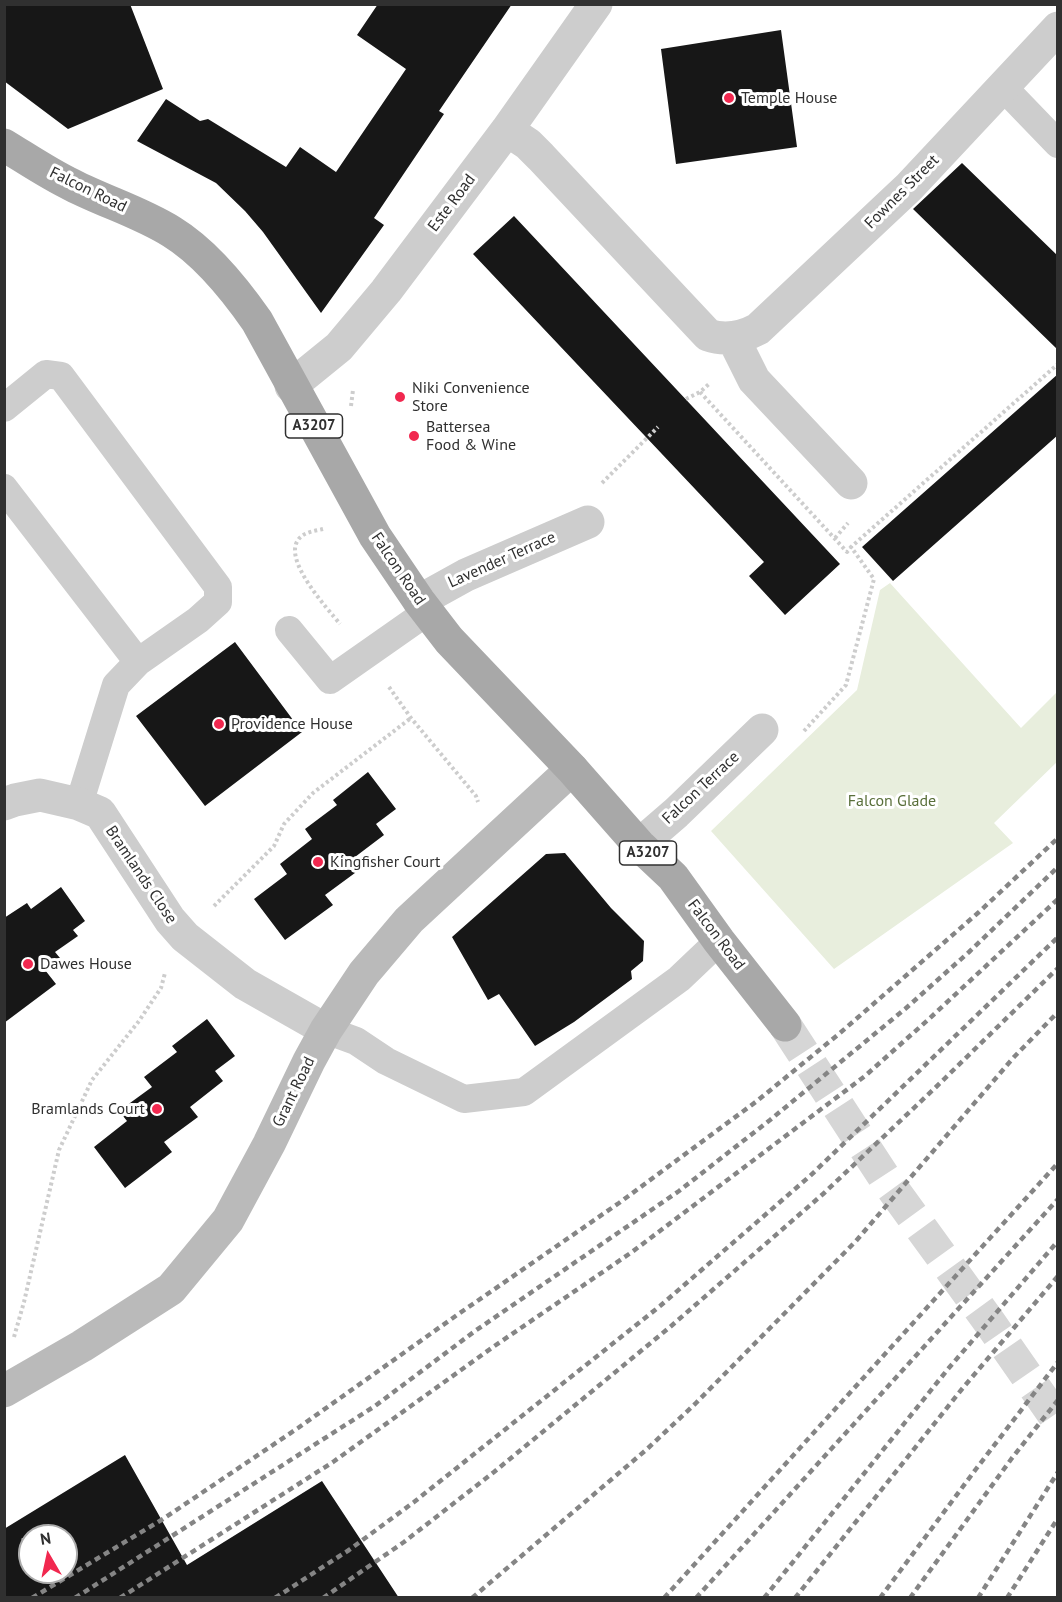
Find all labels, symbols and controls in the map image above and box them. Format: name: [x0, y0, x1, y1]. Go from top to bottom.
place label: Temple House: [741, 88, 837, 108]
marker: Temple House: [722, 91, 736, 105]
street label: Fownes Street: [861, 151, 943, 233]
street label: Falcon Road: [46, 163, 130, 217]
street label: Este Road: [424, 171, 480, 235]
place label: Niki Convenience Store: [412, 378, 530, 416]
marker: Niki Convenience Store: [393, 390, 407, 404]
road number: A3207: [286, 414, 342, 438]
place label: Battersea Food & Wine: [426, 417, 516, 455]
marker: Battersea Food & Wine: [407, 429, 421, 443]
street label: Lavender Terrace: [445, 528, 559, 592]
street label: Falcon Road: [367, 529, 429, 609]
place label: Providence House: [231, 714, 353, 734]
marker: Providence House: [212, 717, 226, 731]
street label: Falcon Terrace: [659, 748, 743, 828]
park label: Falcon Glade: [848, 791, 936, 811]
street label: Bramlands Close: [101, 822, 181, 928]
road number: A3207: [620, 841, 676, 865]
place label: Kingfisher Court: [330, 852, 440, 872]
marker: Kingfisher Court: [311, 855, 325, 869]
street label: Falcon Road: [683, 896, 749, 974]
place label: Dawes House: [40, 954, 132, 974]
marker: Dawes House: [21, 957, 35, 971]
street label: Grant Road: [269, 1054, 319, 1130]
place label: Bramlands Court: [31, 1099, 145, 1119]
marker: Bramlands Court: [150, 1102, 164, 1116]
north arrow: [18, 1524, 78, 1584]
text: N: [39, 1527, 52, 1549]

